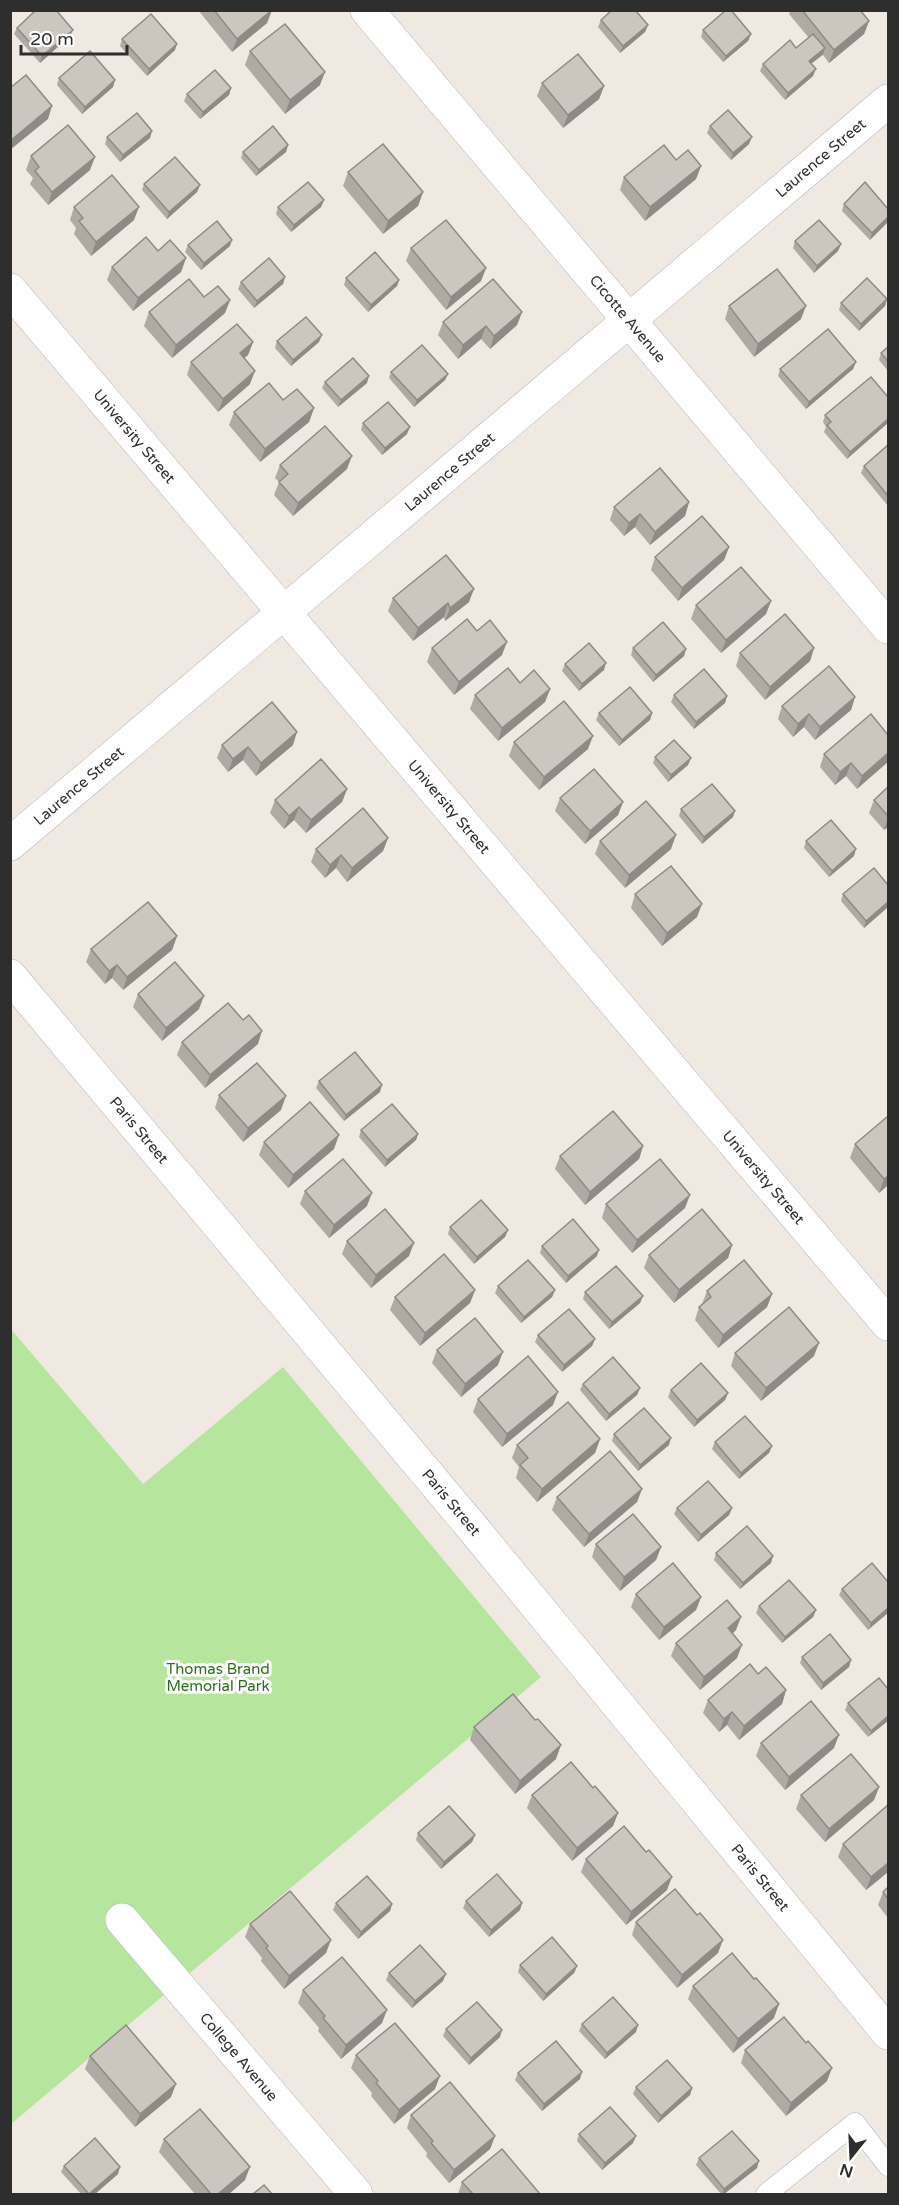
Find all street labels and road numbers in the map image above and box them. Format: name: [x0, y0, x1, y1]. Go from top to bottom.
street label: Laurence Street: [772, 115, 870, 201]
street label: Cicotte Avenue: [586, 271, 670, 366]
street label: University Street: [89, 386, 179, 487]
street label: Laurence Street: [401, 429, 499, 515]
street label: Laurence Street: [30, 742, 128, 829]
street label: University Street: [404, 756, 494, 858]
street label: Paris Street: [106, 1093, 172, 1167]
street label: University Street: [718, 1127, 809, 1228]
street label: Paris Street: [418, 1465, 485, 1540]
street label: Paris Street: [727, 1840, 793, 1915]
street label: College Avenue: [196, 2009, 282, 2105]

